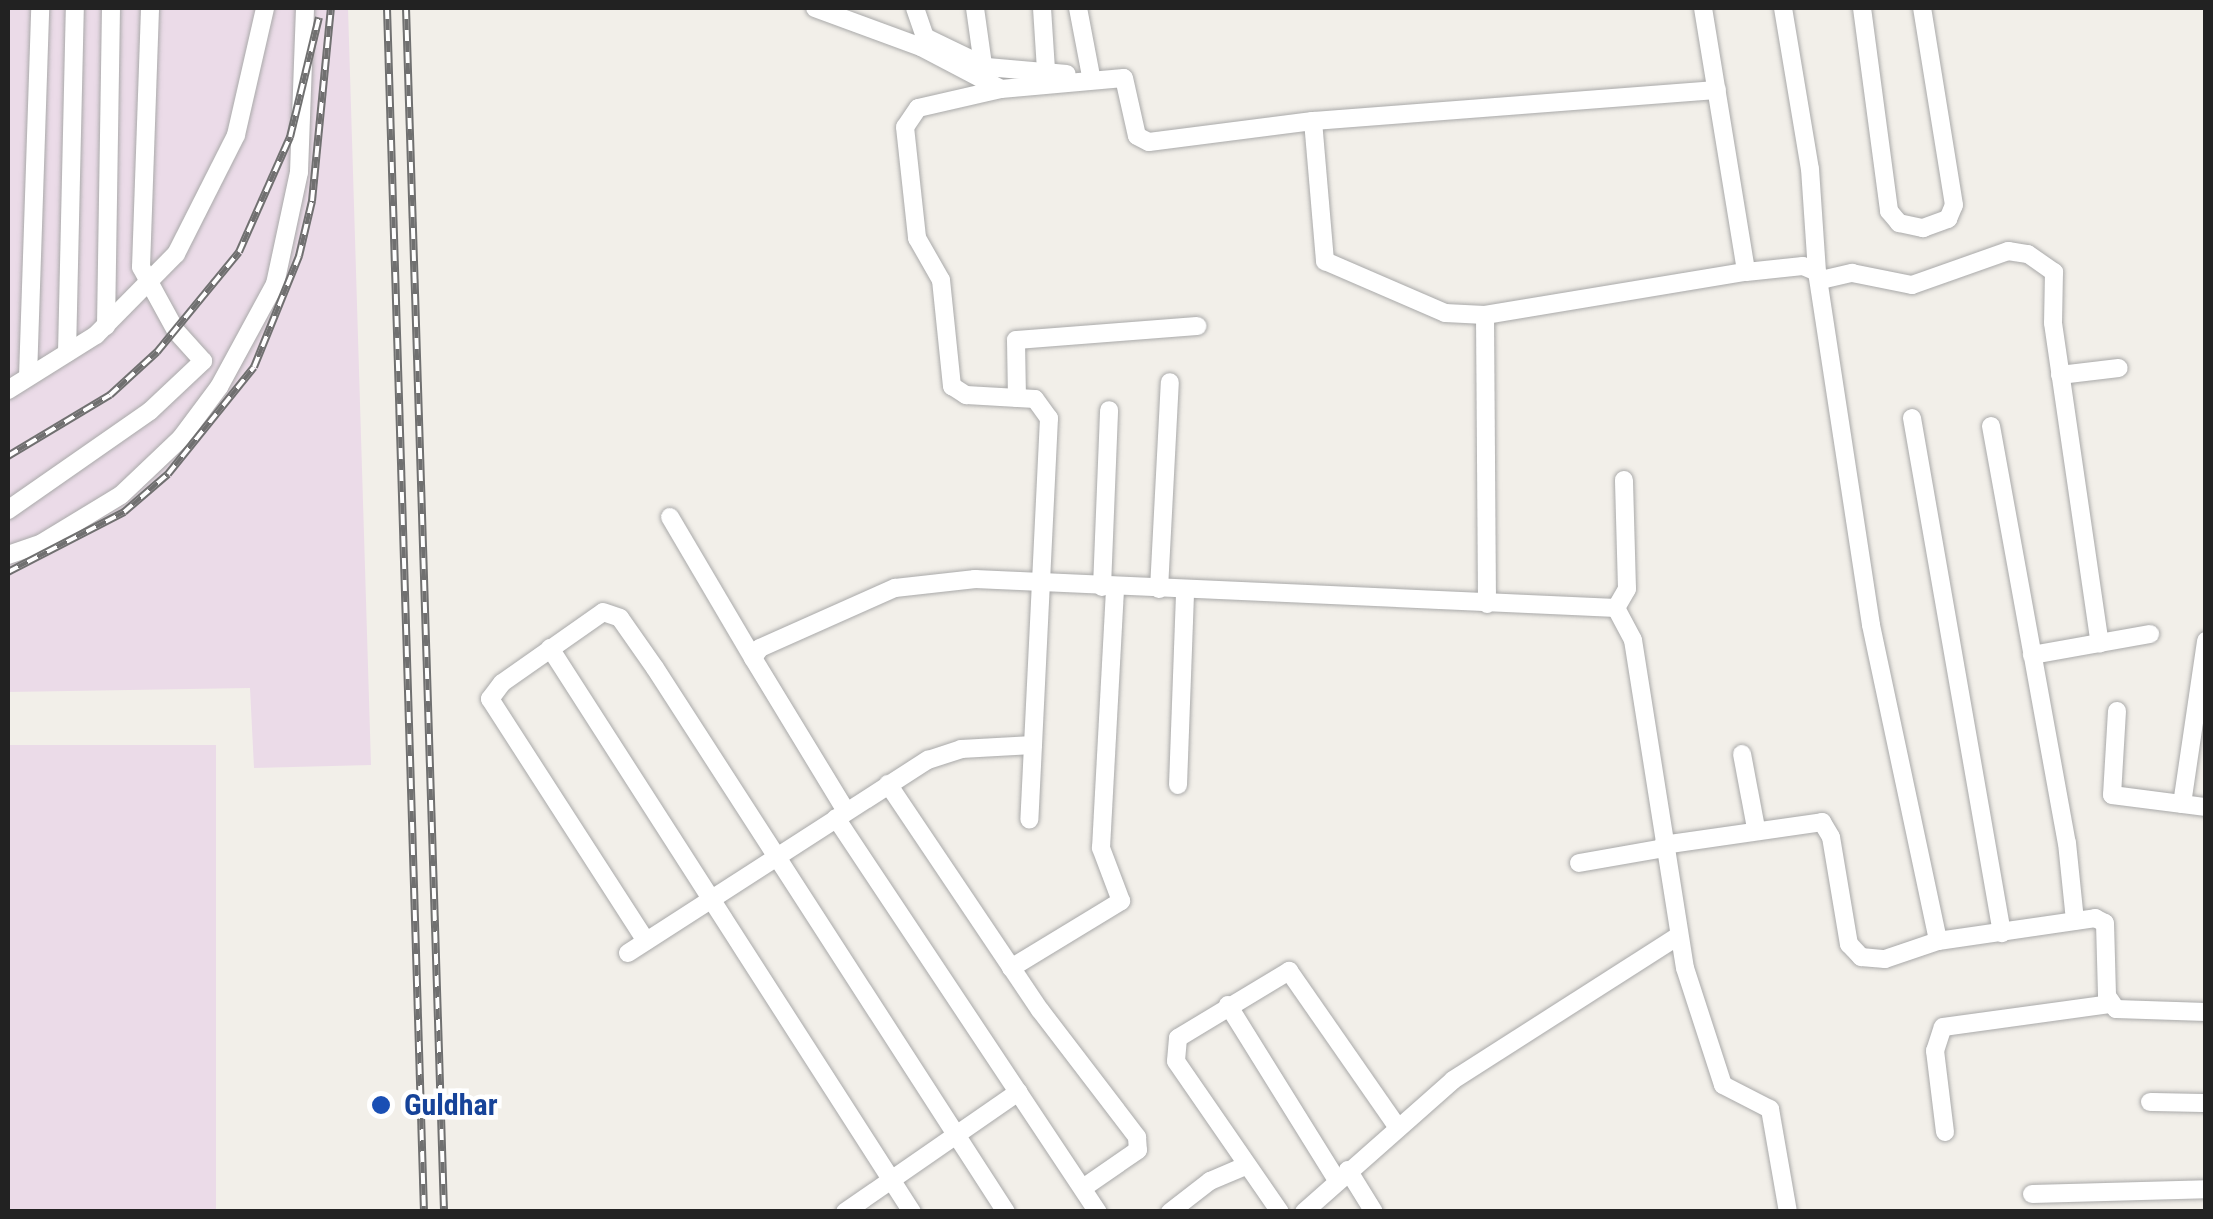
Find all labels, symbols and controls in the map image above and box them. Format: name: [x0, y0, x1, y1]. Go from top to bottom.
place label: Guldhar: [404, 1087, 498, 1123]
marker: Guldhar: [368, 1092, 394, 1118]

